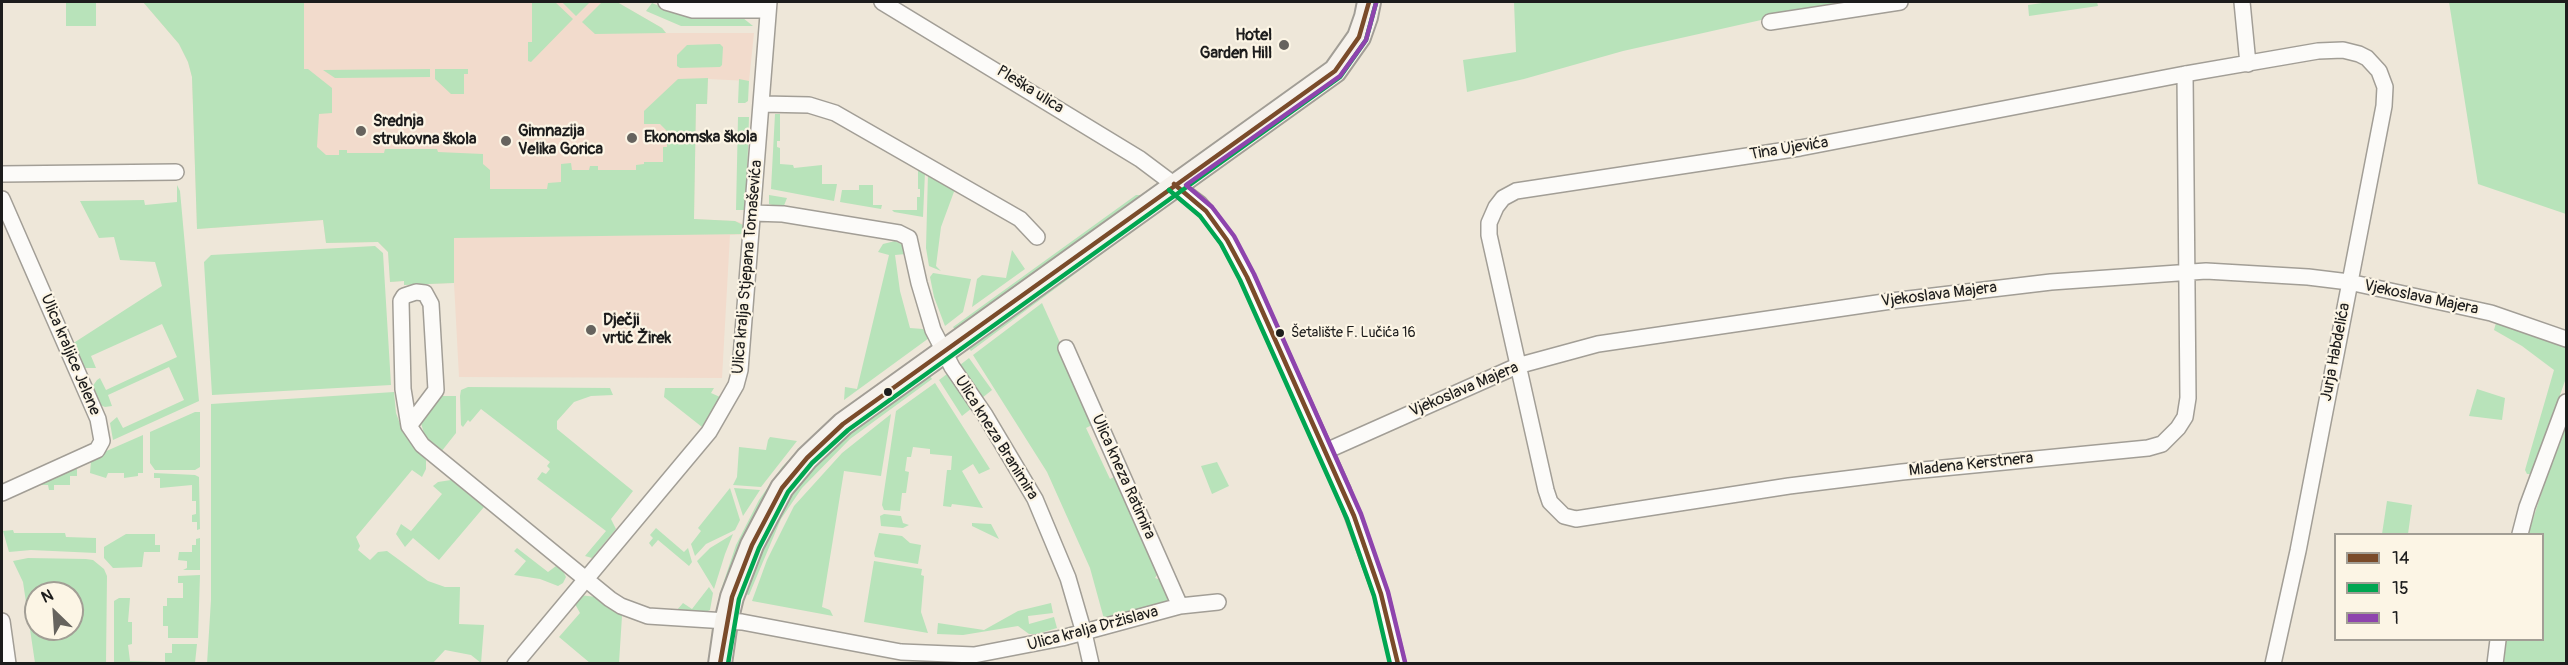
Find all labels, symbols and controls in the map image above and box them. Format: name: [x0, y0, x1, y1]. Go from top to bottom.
place label: Hotel Garden Hill: [1200, 26, 1272, 64]
marker: Hotel Garden Hill: [1277, 38, 1291, 52]
street label: Pleška ulica: [993, 62, 1067, 118]
place label: Srednja strukovna škola: [373, 112, 476, 150]
place label: Gimnazija Velika Gorica: [518, 122, 603, 160]
marker: Srednja strukovna škola: [354, 124, 368, 138]
place label: Ekonomska škola: [644, 128, 757, 148]
marker: Ekonomska škola: [625, 131, 639, 145]
street label: Tina Ujevića: [1748, 133, 1830, 165]
marker: Gimnazija Velika Gorica: [499, 134, 513, 148]
street label: Ulica kralja Stjepana Tomaševića: [729, 159, 767, 375]
street label: Vjekoslava Majera: [2362, 276, 2480, 320]
street label: Vjekoslava Majera: [1880, 278, 1998, 312]
street label: Ulica kraljice Jelene: [36, 292, 104, 418]
street label: Jurja Habdelića: [2317, 301, 2355, 403]
place label: Dječji vrtić Žirek: [603, 311, 671, 349]
marker: Dječji vrtić Žirek: [584, 323, 598, 337]
place label: Šetalište F. Lučića 16: [1291, 325, 1416, 341]
marker: Šetalište F. Lučića 16: [1274, 327, 1286, 339]
street label: Vjekoslava Majera: [1407, 358, 1521, 422]
street label: Ulica kneza Branimira: [950, 372, 1042, 504]
unlabelled marker: [882, 386, 894, 398]
street label: Ulica kneza Ratimira: [1087, 412, 1159, 542]
street label: Mladena Kerstnera: [1908, 449, 2034, 481]
legend: [2334, 533, 2544, 641]
text: 14: [2392, 547, 2409, 570]
text: 15: [2392, 577, 2409, 600]
north arrow: [24, 581, 84, 641]
text: N: [38, 585, 56, 608]
street label: Ulica kralja Držislava: [1026, 602, 1160, 656]
text: 1: [2392, 607, 2399, 630]

